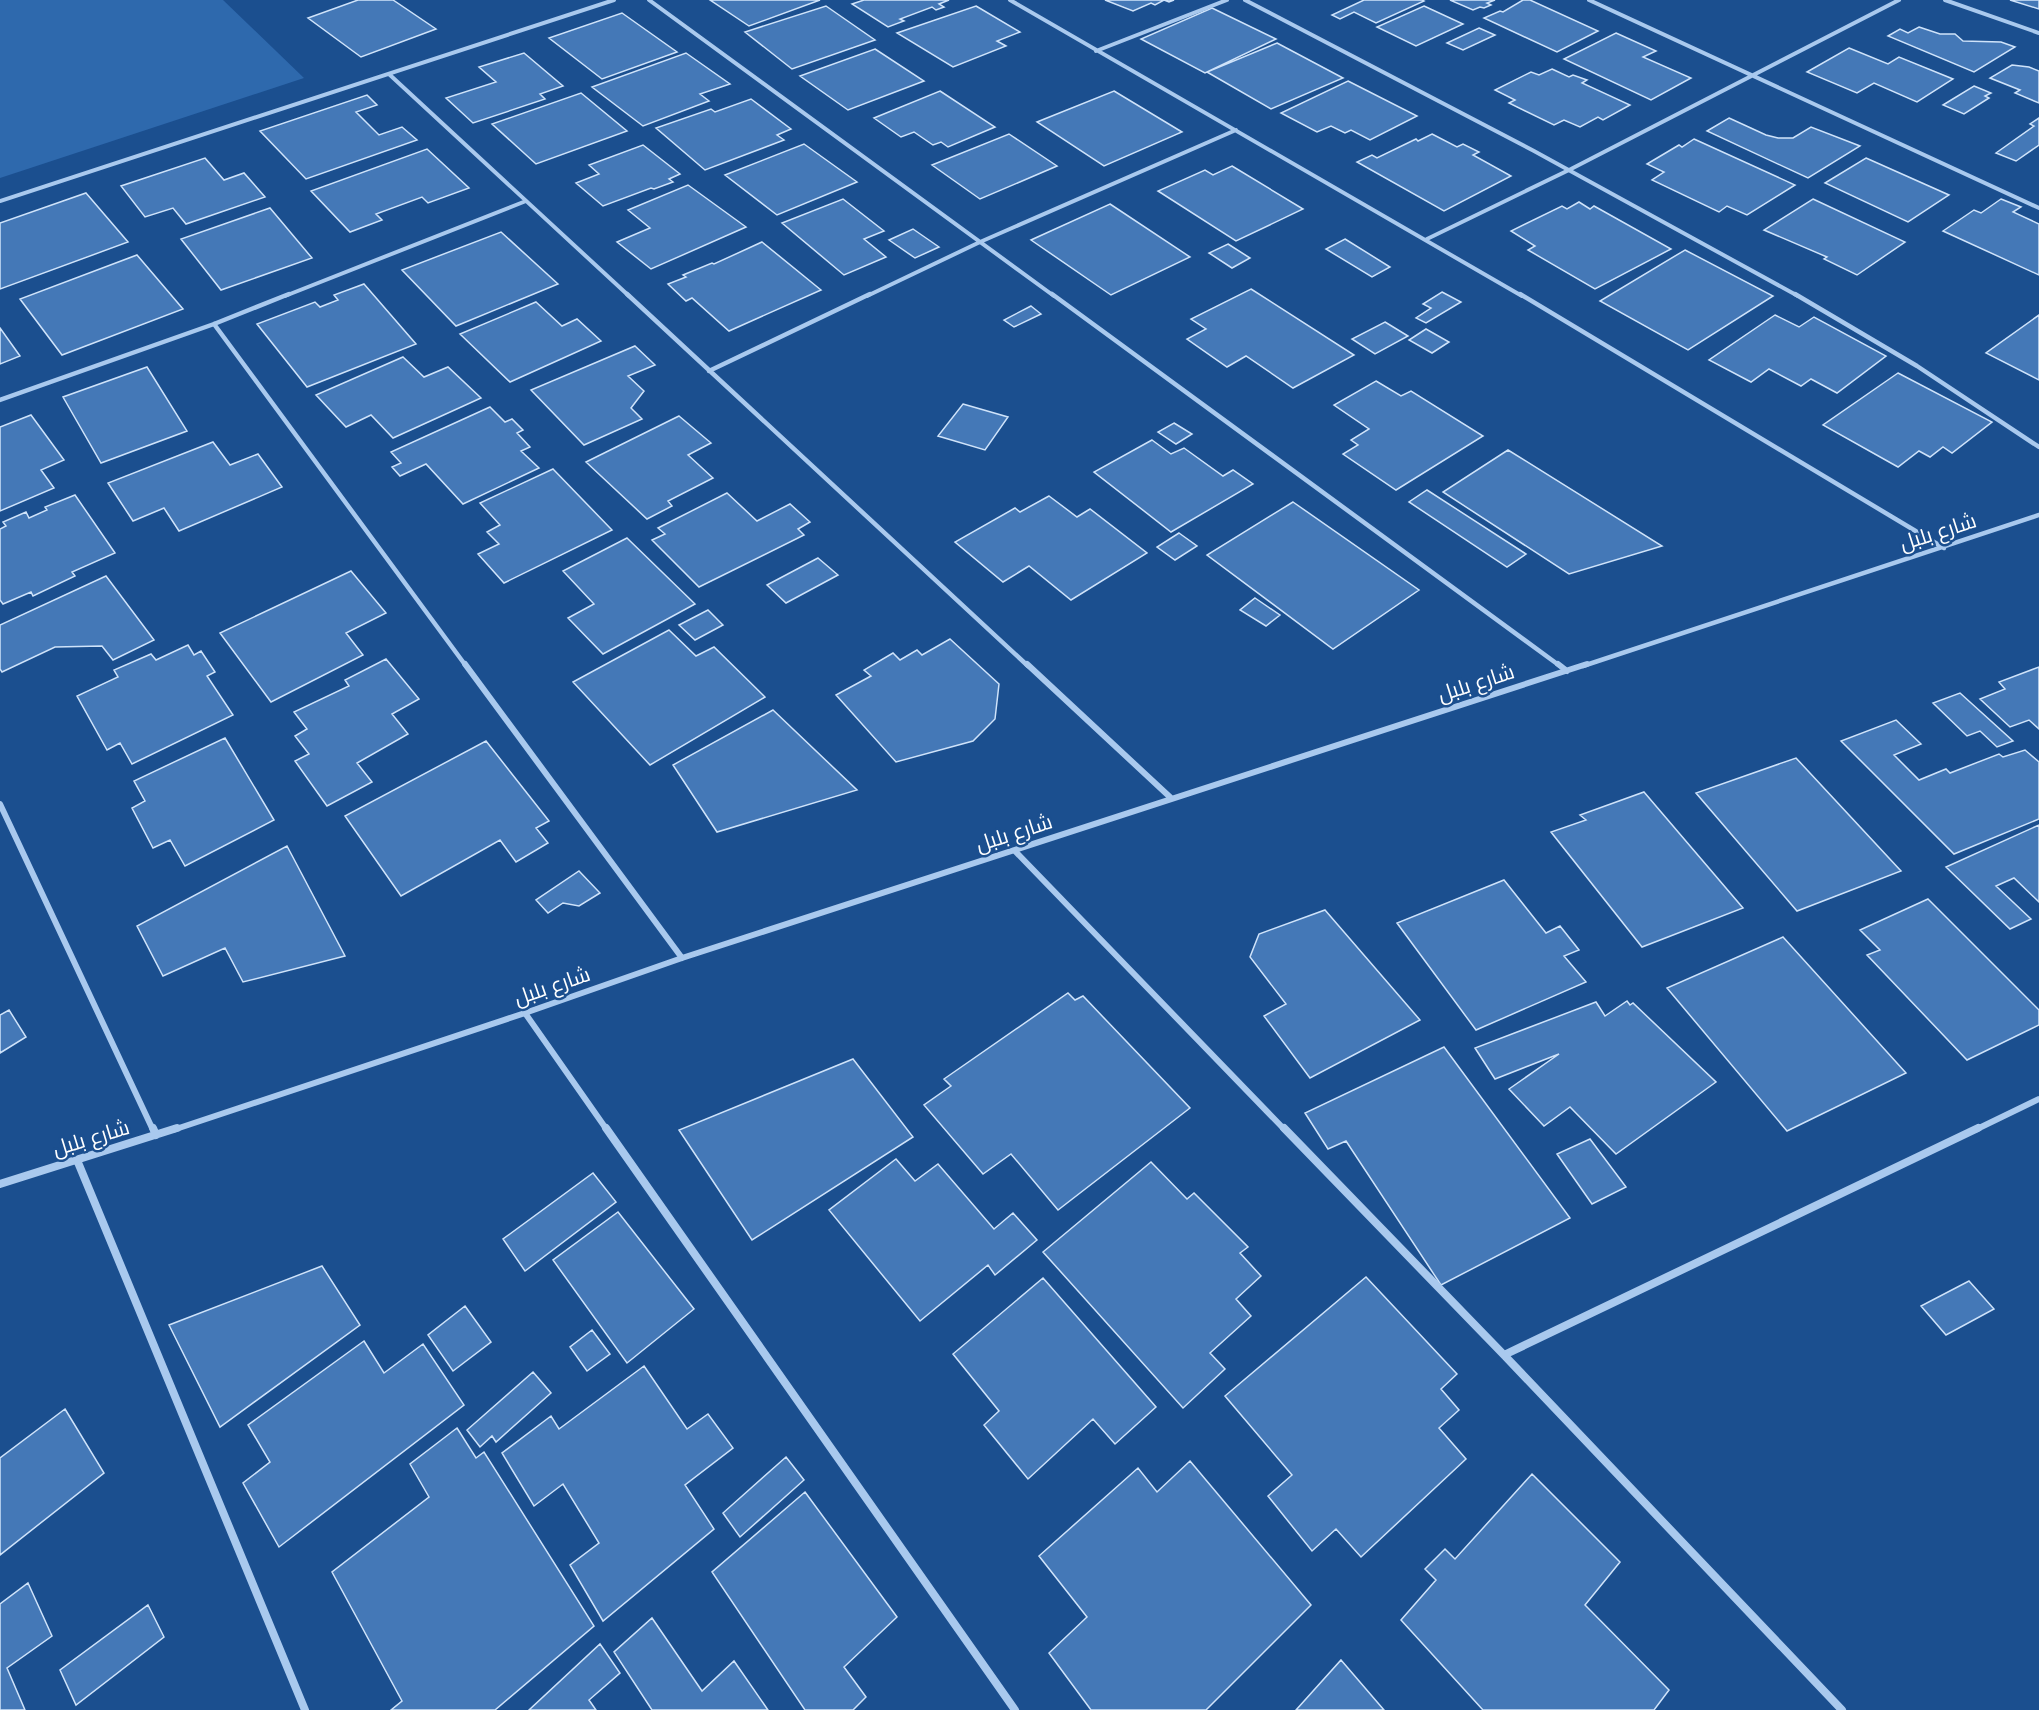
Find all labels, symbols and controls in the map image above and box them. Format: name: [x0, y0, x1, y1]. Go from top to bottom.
street label: شارع بلبل: [1896, 506, 1980, 558]
street label: شارع بلبل: [1434, 657, 1518, 709]
street label: شارع بلبل: [972, 807, 1056, 859]
street label: شارع بلبل: [510, 960, 594, 1012]
street label: شارع بلبل: [49, 1113, 133, 1163]

